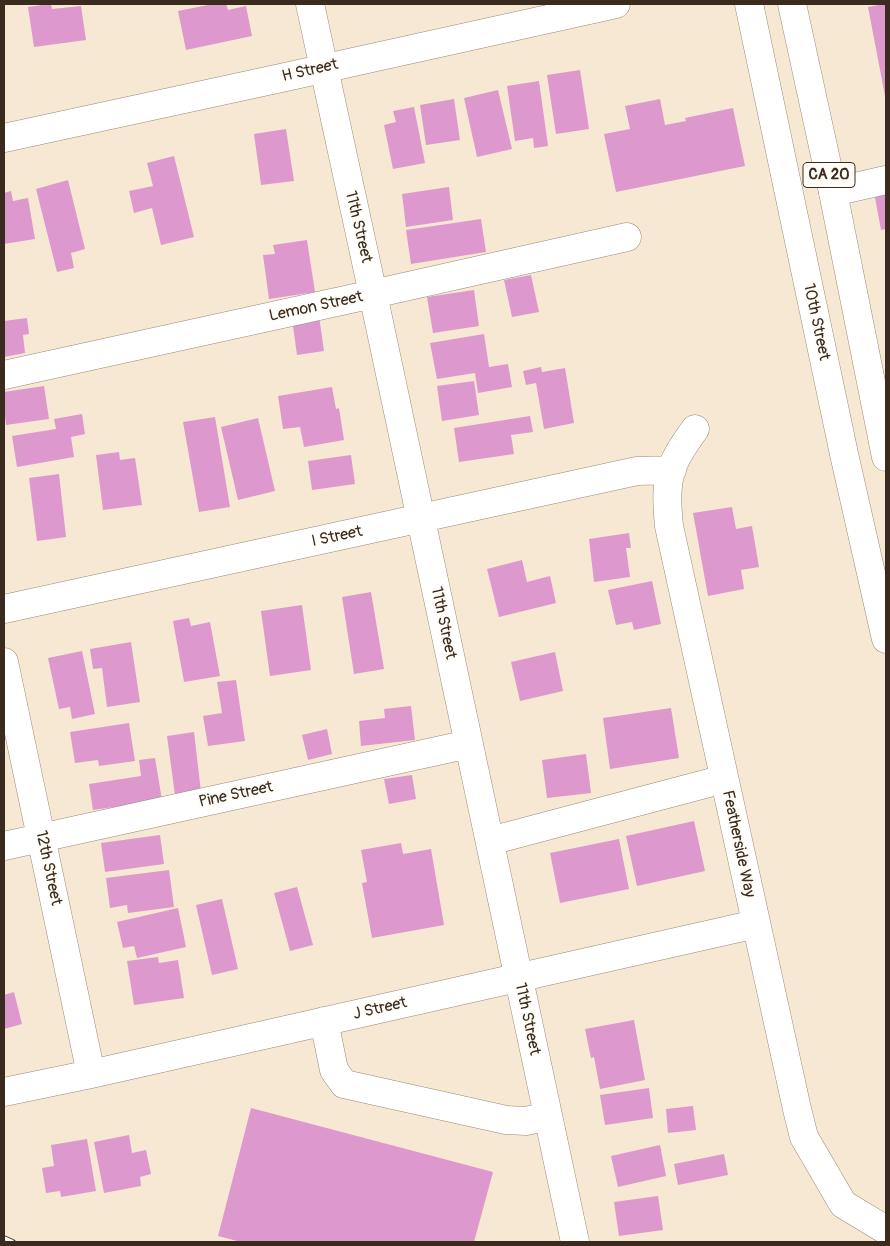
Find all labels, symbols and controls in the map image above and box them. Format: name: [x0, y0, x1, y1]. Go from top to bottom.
street label: H Street: [280, 55, 340, 87]
road number: CA 20: [803, 162, 855, 188]
street label: 11th Street: [340, 189, 376, 265]
street label: 10th Street: [799, 282, 833, 362]
street label: Lemon Street: [267, 288, 365, 326]
street label: I Street: [310, 522, 364, 552]
street label: 11th Street: [426, 585, 460, 661]
street label: Pine Street: [197, 778, 275, 812]
street label: Featherside Way: [717, 789, 759, 899]
street label: 12th Street: [31, 829, 65, 907]
street label: 11th Street: [510, 981, 544, 1057]
street label: J Street: [351, 994, 409, 1024]

